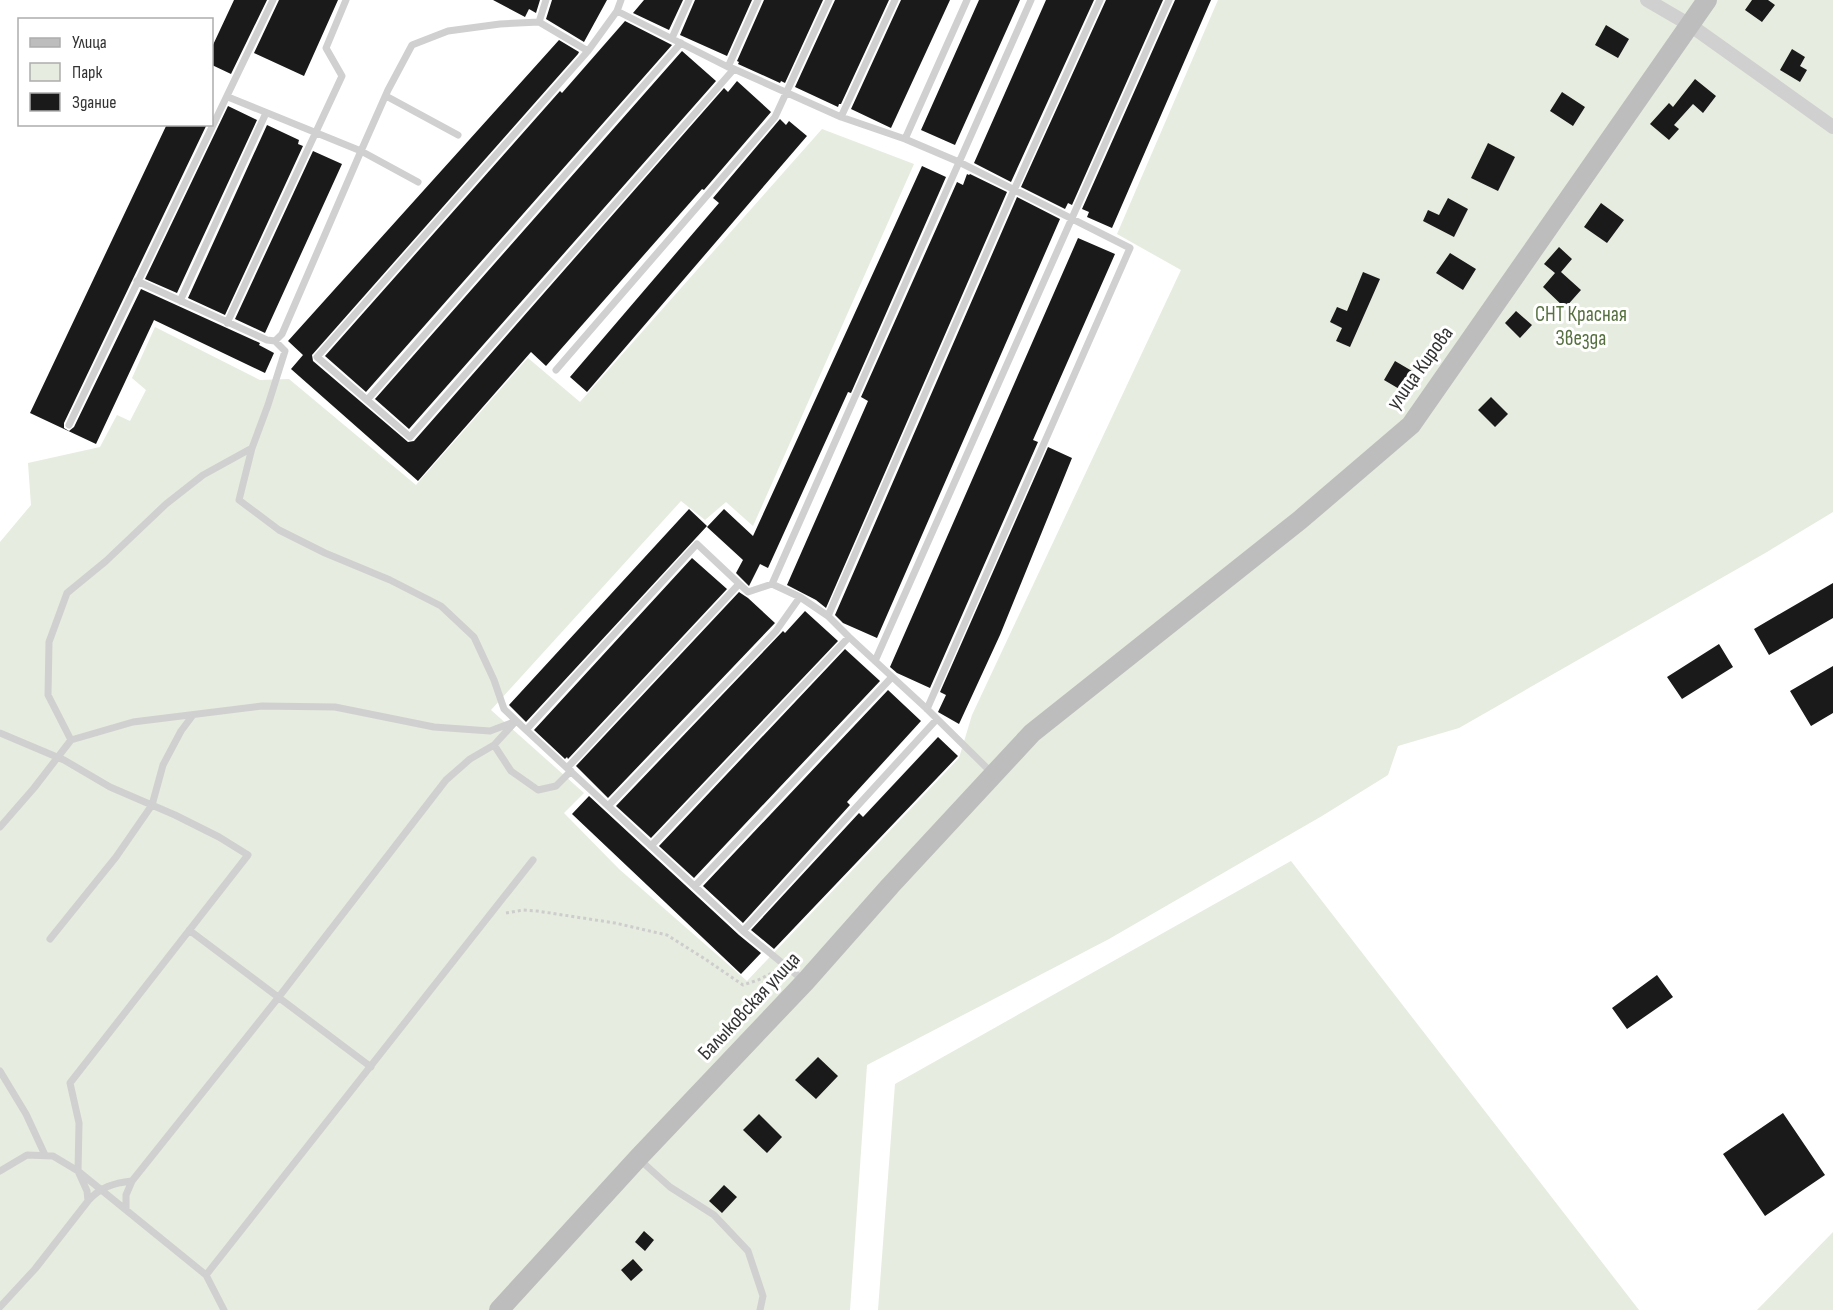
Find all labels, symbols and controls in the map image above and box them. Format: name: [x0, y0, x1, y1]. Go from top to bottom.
legend: [18, 18, 213, 126]
text: Улица: [72, 32, 107, 53]
text: Парк: [72, 62, 103, 83]
text: Здание: [72, 92, 117, 113]
park label: СНТ Красная Звезда: [1535, 302, 1627, 351]
street label: улица Кирова: [1381, 322, 1459, 414]
street label: Балыковская улица: [693, 947, 805, 1065]

